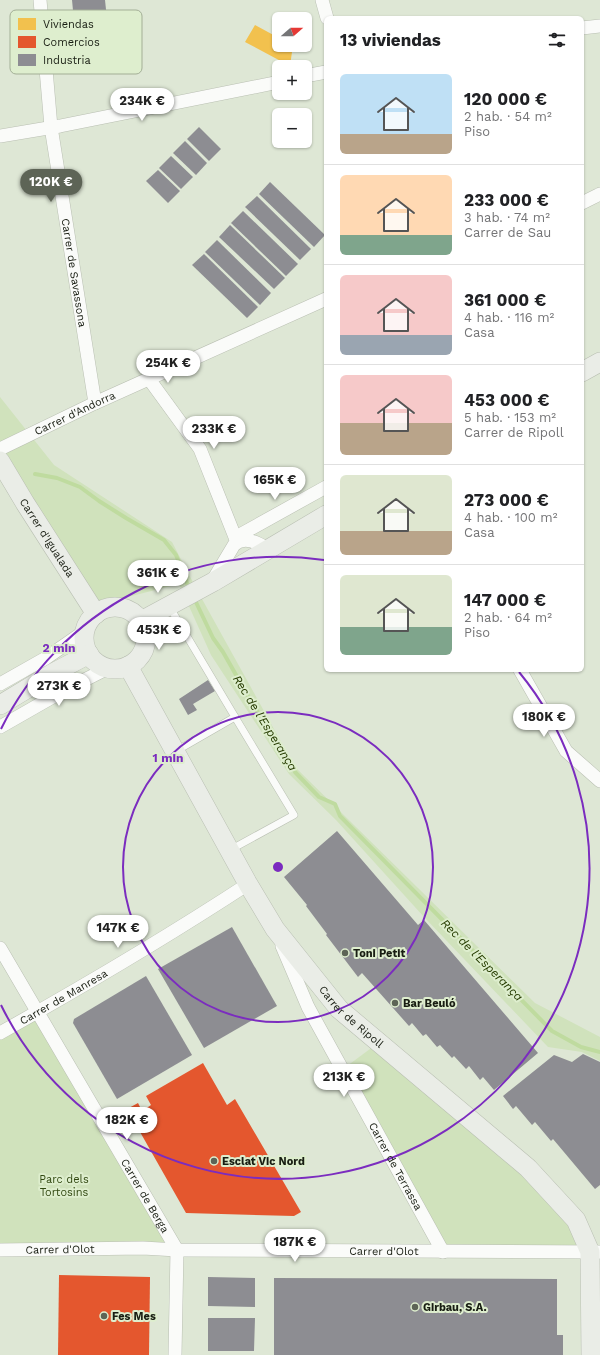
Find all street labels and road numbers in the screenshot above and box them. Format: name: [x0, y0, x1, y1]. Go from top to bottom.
street label: Carrer de Savassona: [59, 217, 89, 328]
street label: Carrer d'Andorra: [32, 389, 117, 438]
street label: Carrer d'Igualada: [17, 496, 77, 580]
street label: Carrer de Manresa: [17, 967, 110, 1028]
street label: Carrer de Ripoll: [316, 983, 387, 1051]
street label: Carrer de Terrassa: [366, 1120, 425, 1213]
street label: Carrer de Berga: [118, 1156, 171, 1235]
street label: Carrer d'Olot: [25, 1243, 95, 1257]
street label: Carrer d'Olot: [349, 1245, 419, 1258]

